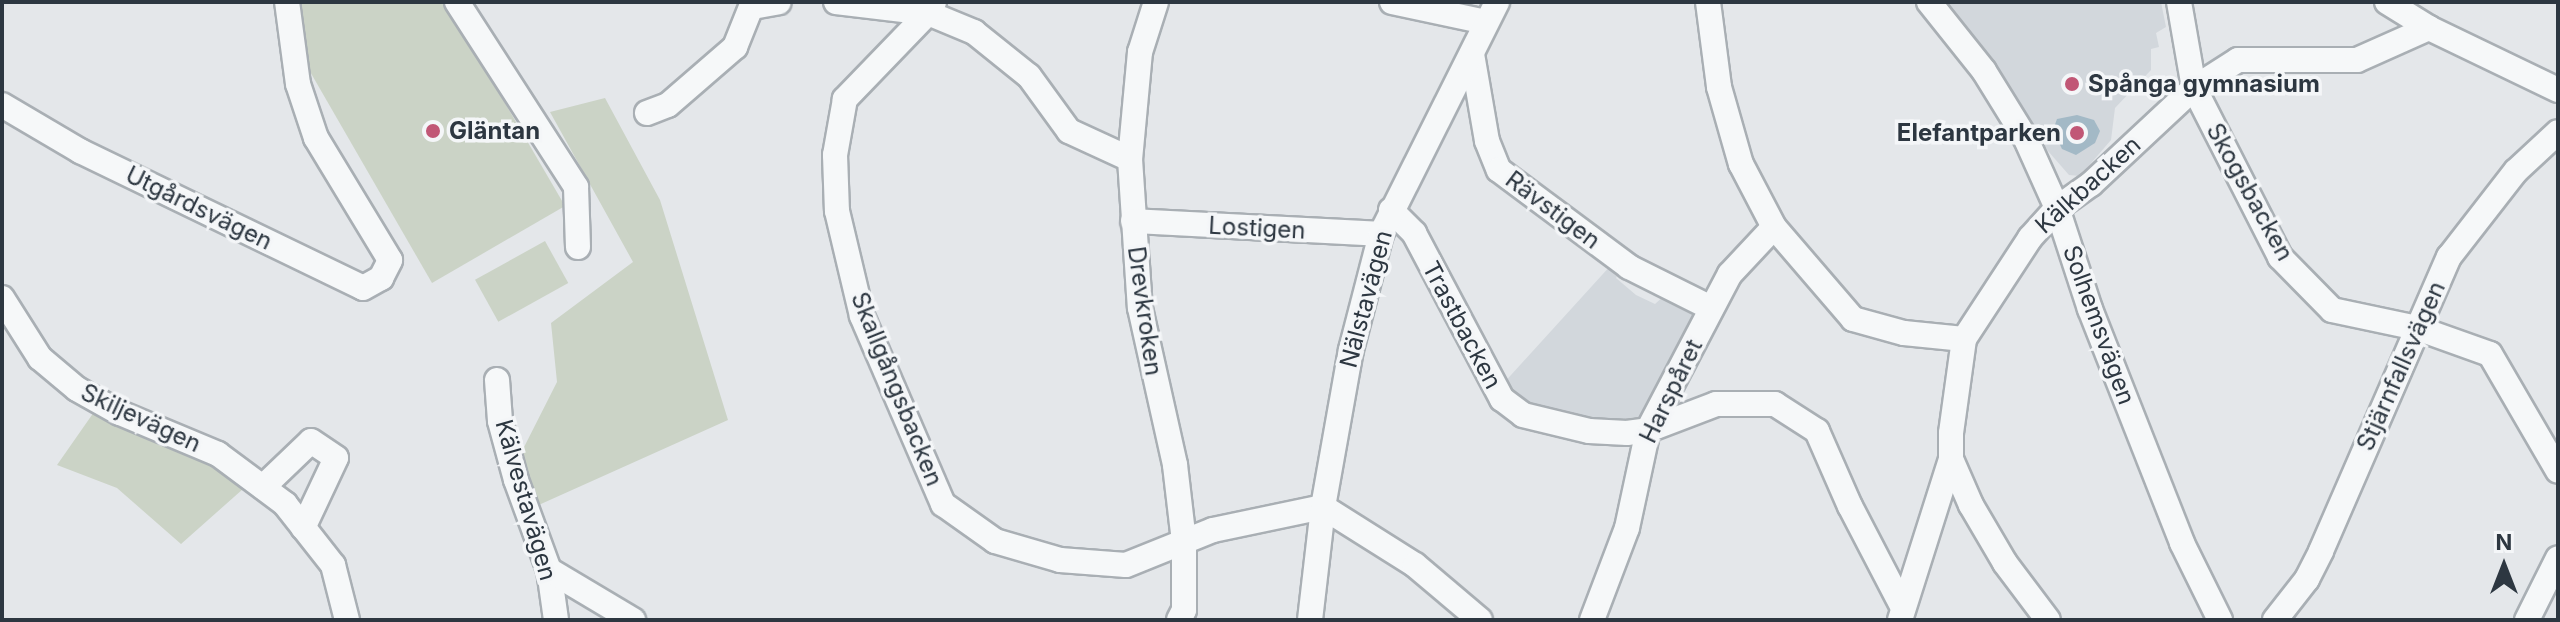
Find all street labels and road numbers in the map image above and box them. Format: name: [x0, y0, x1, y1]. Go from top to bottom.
street label: Skogsbacken: [2200, 118, 2300, 266]
street label: Kälkbacken: [2029, 130, 2147, 240]
street label: Utgårdsvägen: [121, 160, 277, 256]
street label: Rävstigen: [1500, 165, 1606, 255]
street label: Lostigen: [1208, 211, 1306, 245]
street label: Nälstavägen: [1334, 227, 1398, 371]
street label: Solhemsvägen: [2057, 242, 2141, 408]
street label: Drevkroken: [1122, 245, 1168, 377]
street label: Trastbacken: [1416, 256, 1508, 394]
street label: Stjärnfallsvägen: [2351, 277, 2451, 455]
street label: Skallgångsbacken: [845, 288, 949, 490]
street label: Harspåret: [1634, 334, 1708, 448]
street label: Skiljevägen: [76, 378, 206, 458]
street label: Kälvestavägen: [489, 416, 563, 584]

